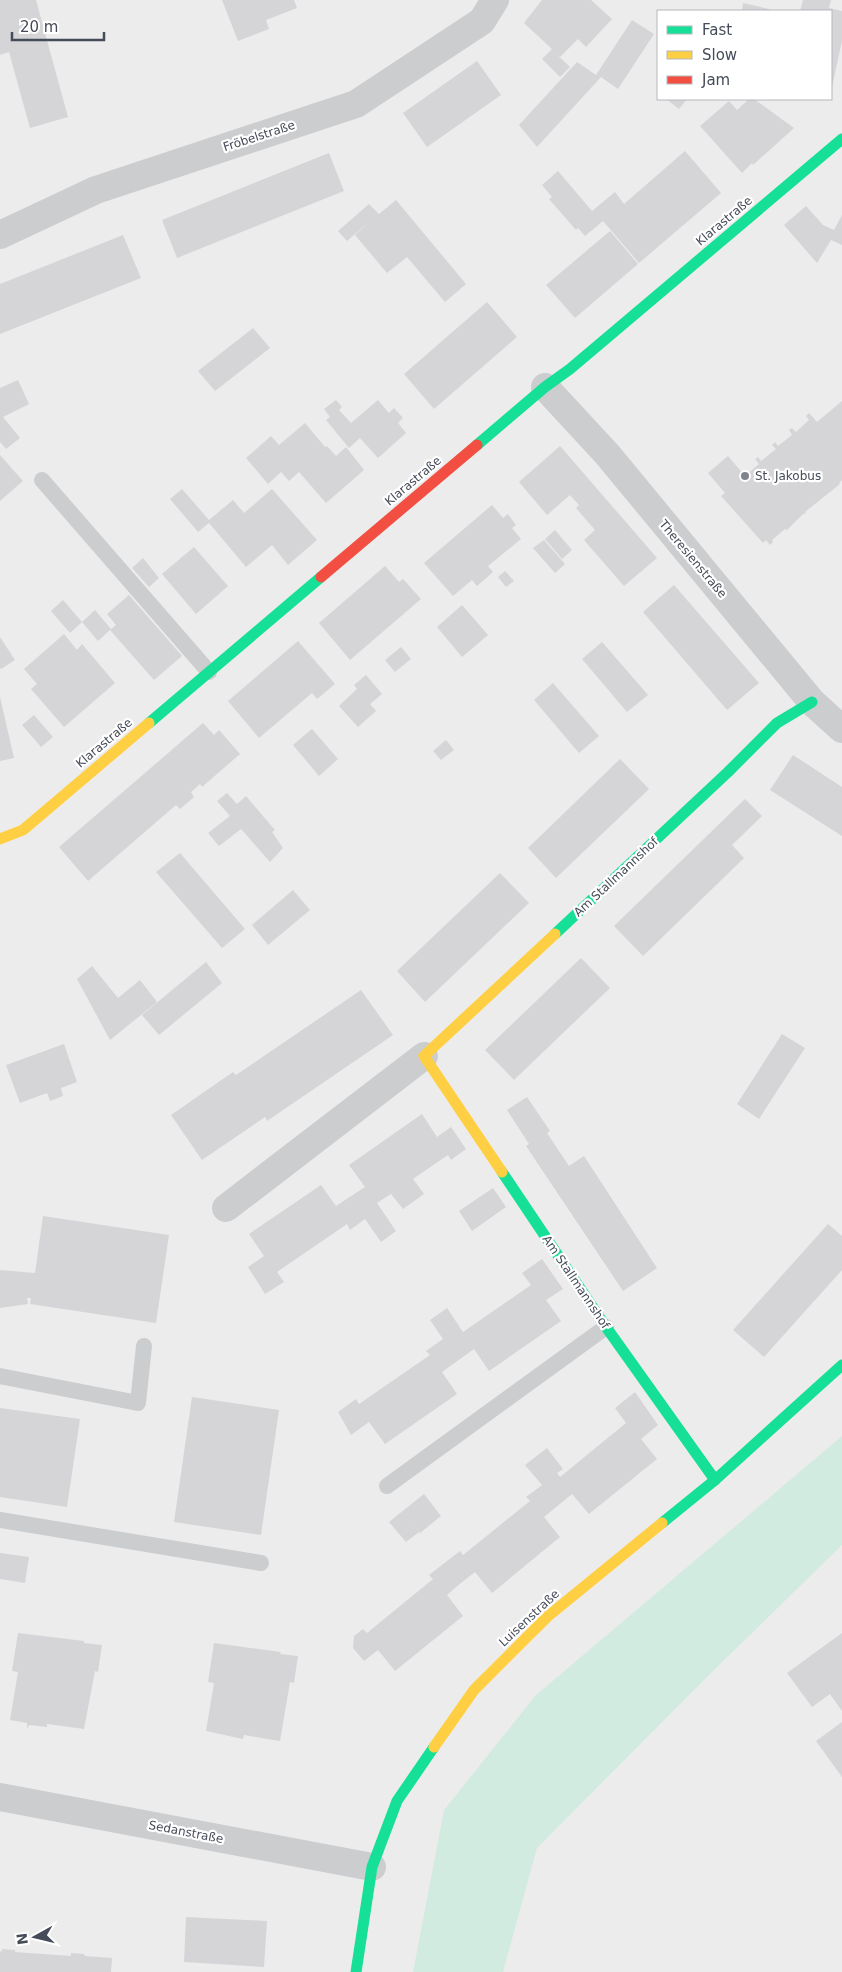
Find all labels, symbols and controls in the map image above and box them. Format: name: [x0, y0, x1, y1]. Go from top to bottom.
scale bar: [12, 10, 105, 42]
legend: [657, 10, 832, 100]
text: 20 m: [20, 18, 58, 36]
text: Fast: [702, 21, 732, 39]
text: Slow: [702, 46, 737, 64]
text: Jam: [701, 71, 730, 89]
street label: Fröbelstraße: [221, 118, 297, 154]
street label: Klarastraße: [693, 193, 755, 249]
street label: Klarastraße: [382, 453, 444, 509]
place label: St. Jakobus: [755, 469, 821, 483]
marker: St. Jakobus: [739, 470, 751, 482]
street label: Theresienstraße: [656, 517, 730, 601]
street label: Klarastraße: [73, 715, 135, 771]
street label: Am Stallmannshof: [571, 834, 661, 920]
street label: Am Stallmannshof: [540, 1233, 613, 1332]
street label: Luisenstraße: [496, 1587, 562, 1649]
street label: Sedanstraße: [147, 1818, 225, 1846]
north arrow: [10, 1912, 60, 1962]
text: N: [13, 1932, 31, 1946]

